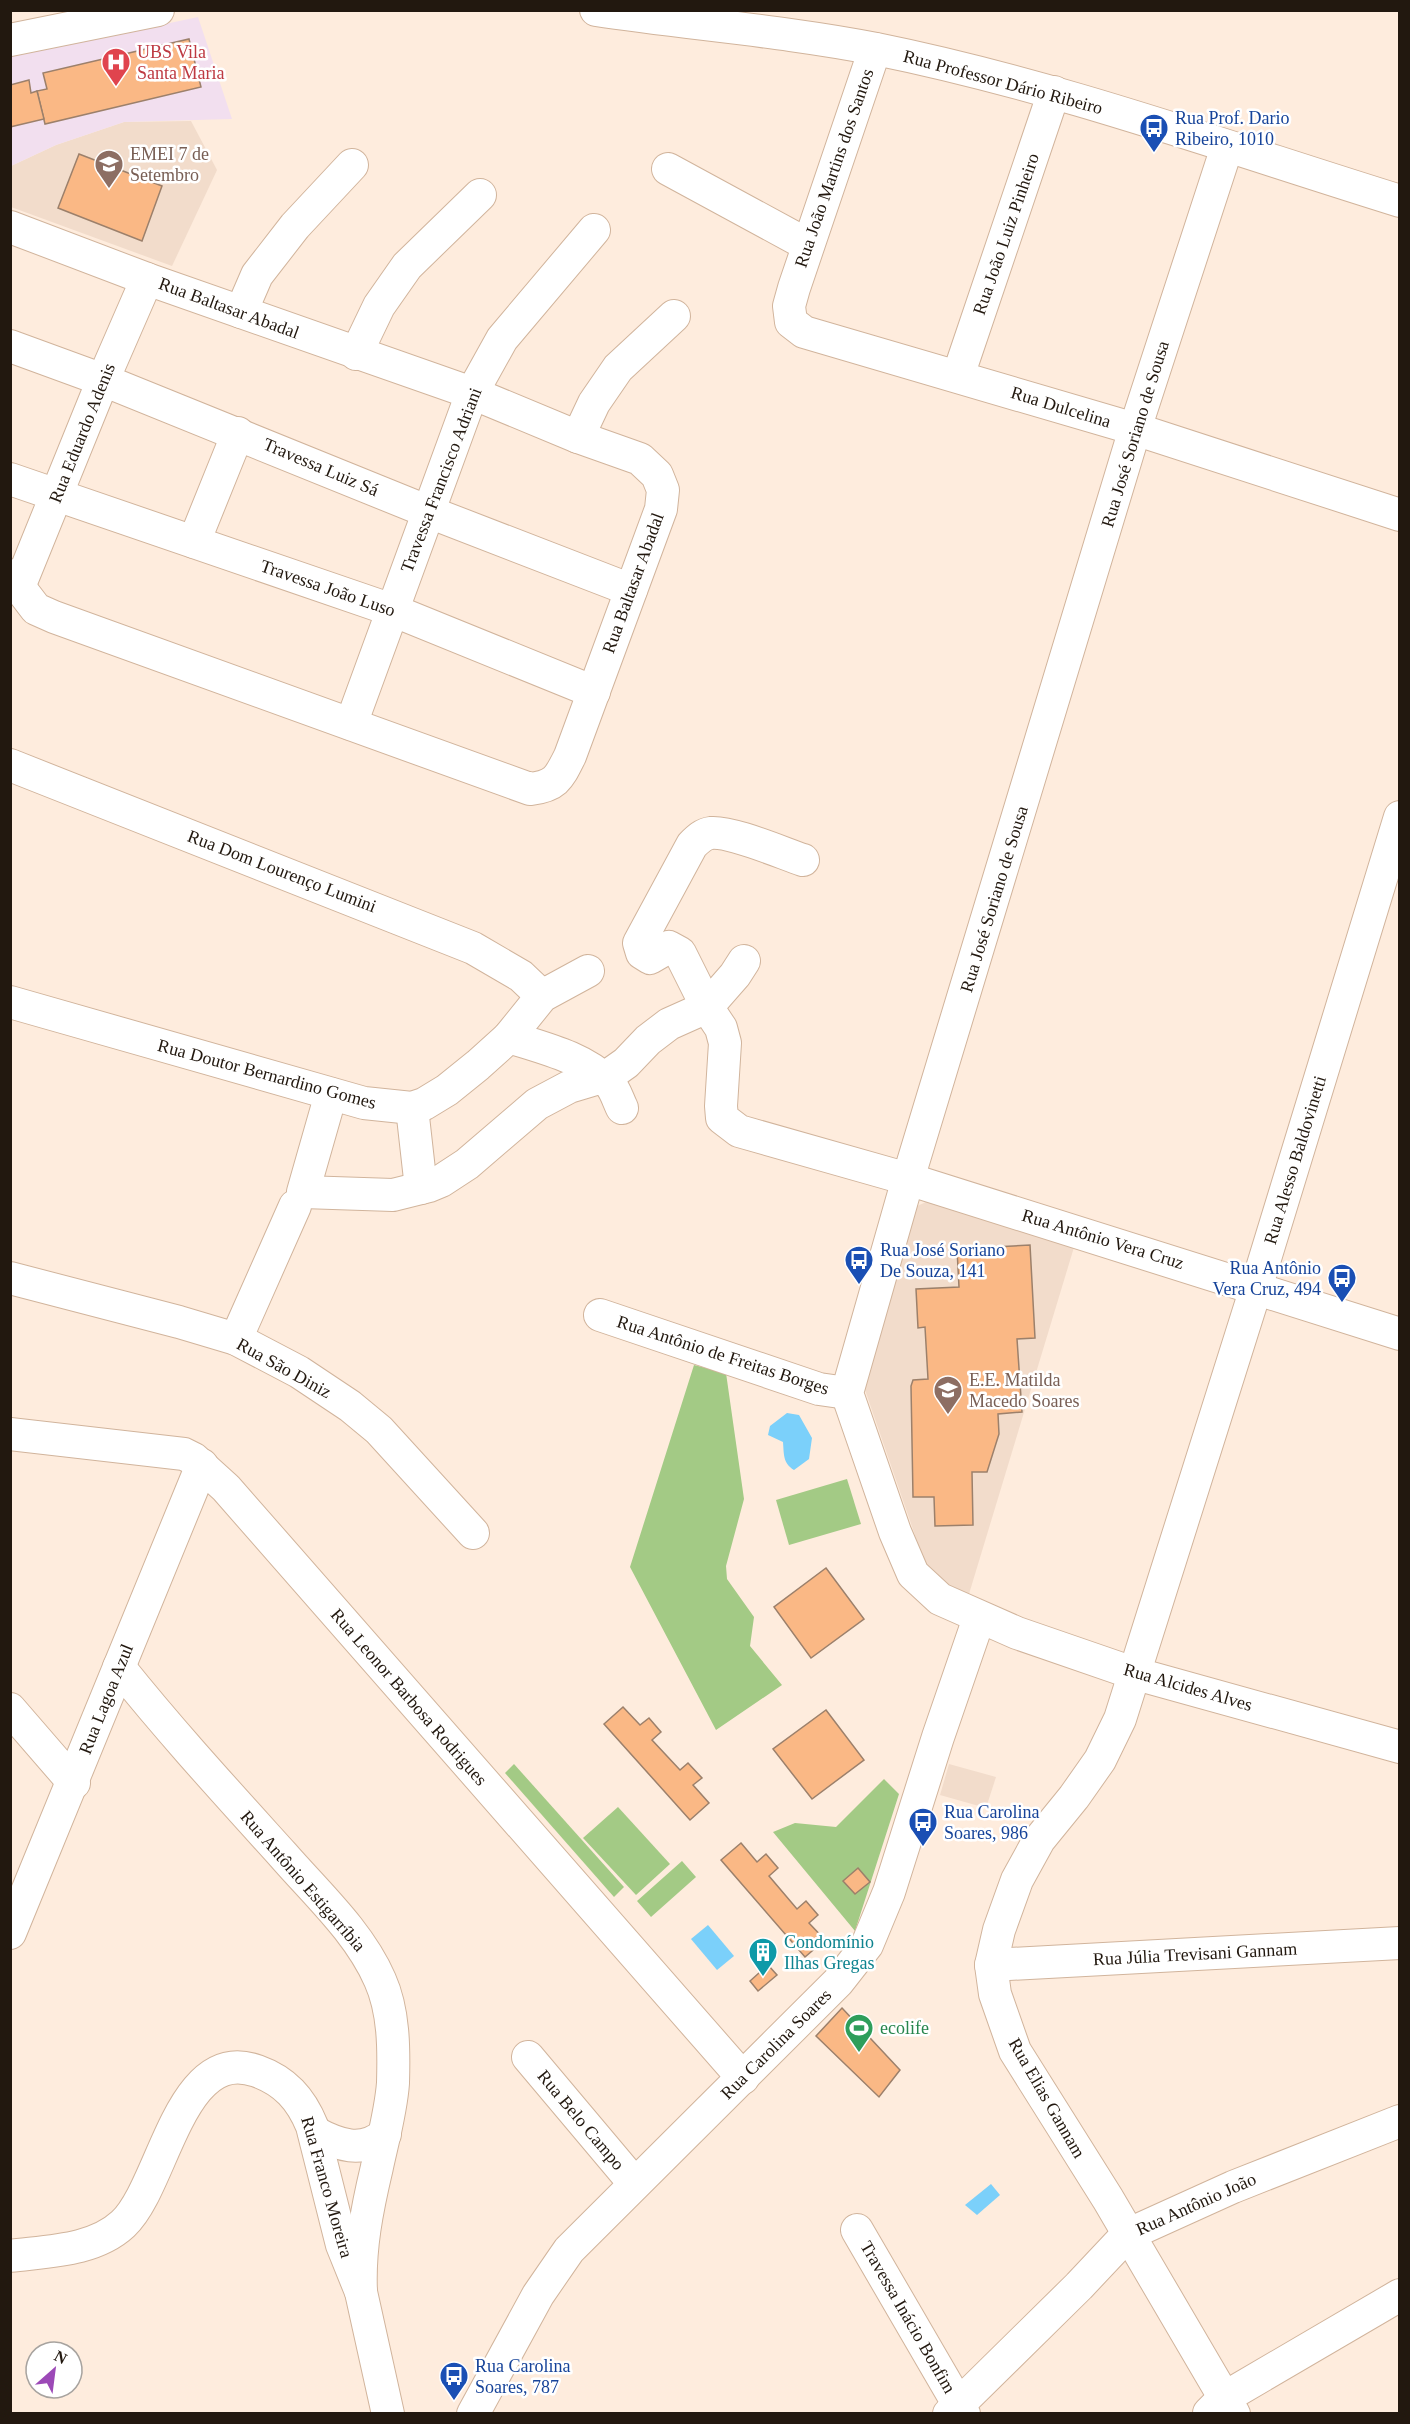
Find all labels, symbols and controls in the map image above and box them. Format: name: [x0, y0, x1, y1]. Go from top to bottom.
place label: UBS Vila Santa Maria: [137, 42, 224, 83]
hospital icon: UBS Vila Santa Maria: [100, 46, 132, 88]
street label: Rua Professor Dário Ribeiro: [901, 46, 1105, 118]
street label: Rua João Martins dos Santos: [791, 66, 877, 270]
place label: Rua Prof. Dario Ribeiro, 1010: [1175, 108, 1289, 149]
bus stop icon: Rua Prof. Dario Ribeiro, 1010: [1138, 112, 1170, 154]
place label: EMEI 7 de Setembro: [130, 144, 209, 185]
school or university icon: EMEI 7 de Setembro: [93, 148, 125, 190]
street label: Rua João Luiz Pinheiro: [969, 151, 1043, 317]
street label: Rua Baltasar Abadal: [156, 273, 302, 343]
street label: Rua José Soriano de Sousa: [1097, 338, 1173, 530]
street label: Rua Eduardo Adenis: [45, 360, 119, 506]
street label: Rua Dulcelina: [1009, 382, 1113, 432]
street label: Travessa Francisco Adriani: [396, 385, 486, 575]
street label: Travessa Luiz Sá: [260, 434, 382, 500]
street label: Rua Baltasar Abadal: [598, 510, 668, 656]
street label: Travessa João Luso: [258, 556, 398, 620]
street label: Rua José Soriano de Sousa: [956, 803, 1032, 995]
street label: Rua Dom Lourenço Lumini: [185, 826, 379, 916]
street label: Rua Doutor Bernardino Gomes: [156, 1035, 378, 1113]
street label: Rua Alesso Baldovinetti: [1260, 1073, 1330, 1247]
street label: Rua Antônio Vera Cruz: [1020, 1205, 1186, 1273]
place label: Rua José Soriano De Souza, 141: [880, 1240, 1005, 1281]
bus stop icon: Rua José Soriano De Souza, 141: [843, 1244, 875, 1286]
place label: Rua Antônio Vera Cruz, 494: [1213, 1258, 1321, 1299]
bus stop icon: Rua Antônio Vera Cruz, 494: [1326, 1262, 1358, 1304]
street label: Rua Antônio de Freitas Borges: [615, 1311, 831, 1399]
street label: Rua São Diniz: [233, 1334, 335, 1402]
place label: E.E. Matilda Macedo Soares: [969, 1370, 1079, 1411]
school or university icon: E.E. Matilda Macedo Soares: [932, 1374, 964, 1416]
street label: Rua Leonor Barbosa Rodrigues: [327, 1605, 491, 1789]
street label: Rua Lagoa Azul: [75, 1641, 137, 1757]
street label: Rua Alcides Alves: [1121, 1659, 1255, 1715]
place label: Rua Carolina Soares, 986: [944, 1802, 1039, 1843]
bus stop icon: Rua Carolina Soares, 986: [907, 1806, 939, 1848]
street label: Rua Antônio Estigarríbia: [236, 1807, 370, 1955]
place label: Condomínio Ilhas Gregas: [784, 1932, 874, 1973]
building icon: Condomínio Ilhas Gregas: [747, 1936, 779, 1978]
street label: Rua Júlia Trevisani Gannam: [1092, 1939, 1298, 1969]
street label: Rua Carolina Soares: [717, 1985, 835, 2103]
sports icon: ecolife: [843, 2012, 875, 2054]
place label: ecolife: [880, 2018, 929, 2038]
street label: Rua Elias Gannam: [1005, 2035, 1089, 2161]
street label: Rua Belo Campo: [533, 2066, 629, 2174]
street label: Rua Franco Moreira: [297, 2114, 357, 2260]
street label: Rua Antônio João: [1133, 2169, 1259, 2239]
street label: Travessa Inácio Bonfim: [856, 2237, 960, 2397]
north arrow: [24, 2340, 84, 2400]
text: N: [52, 2347, 70, 2368]
place label: Rua Carolina Soares, 787: [475, 2356, 570, 2397]
bus stop icon: Rua Carolina Soares, 787: [438, 2360, 470, 2402]

